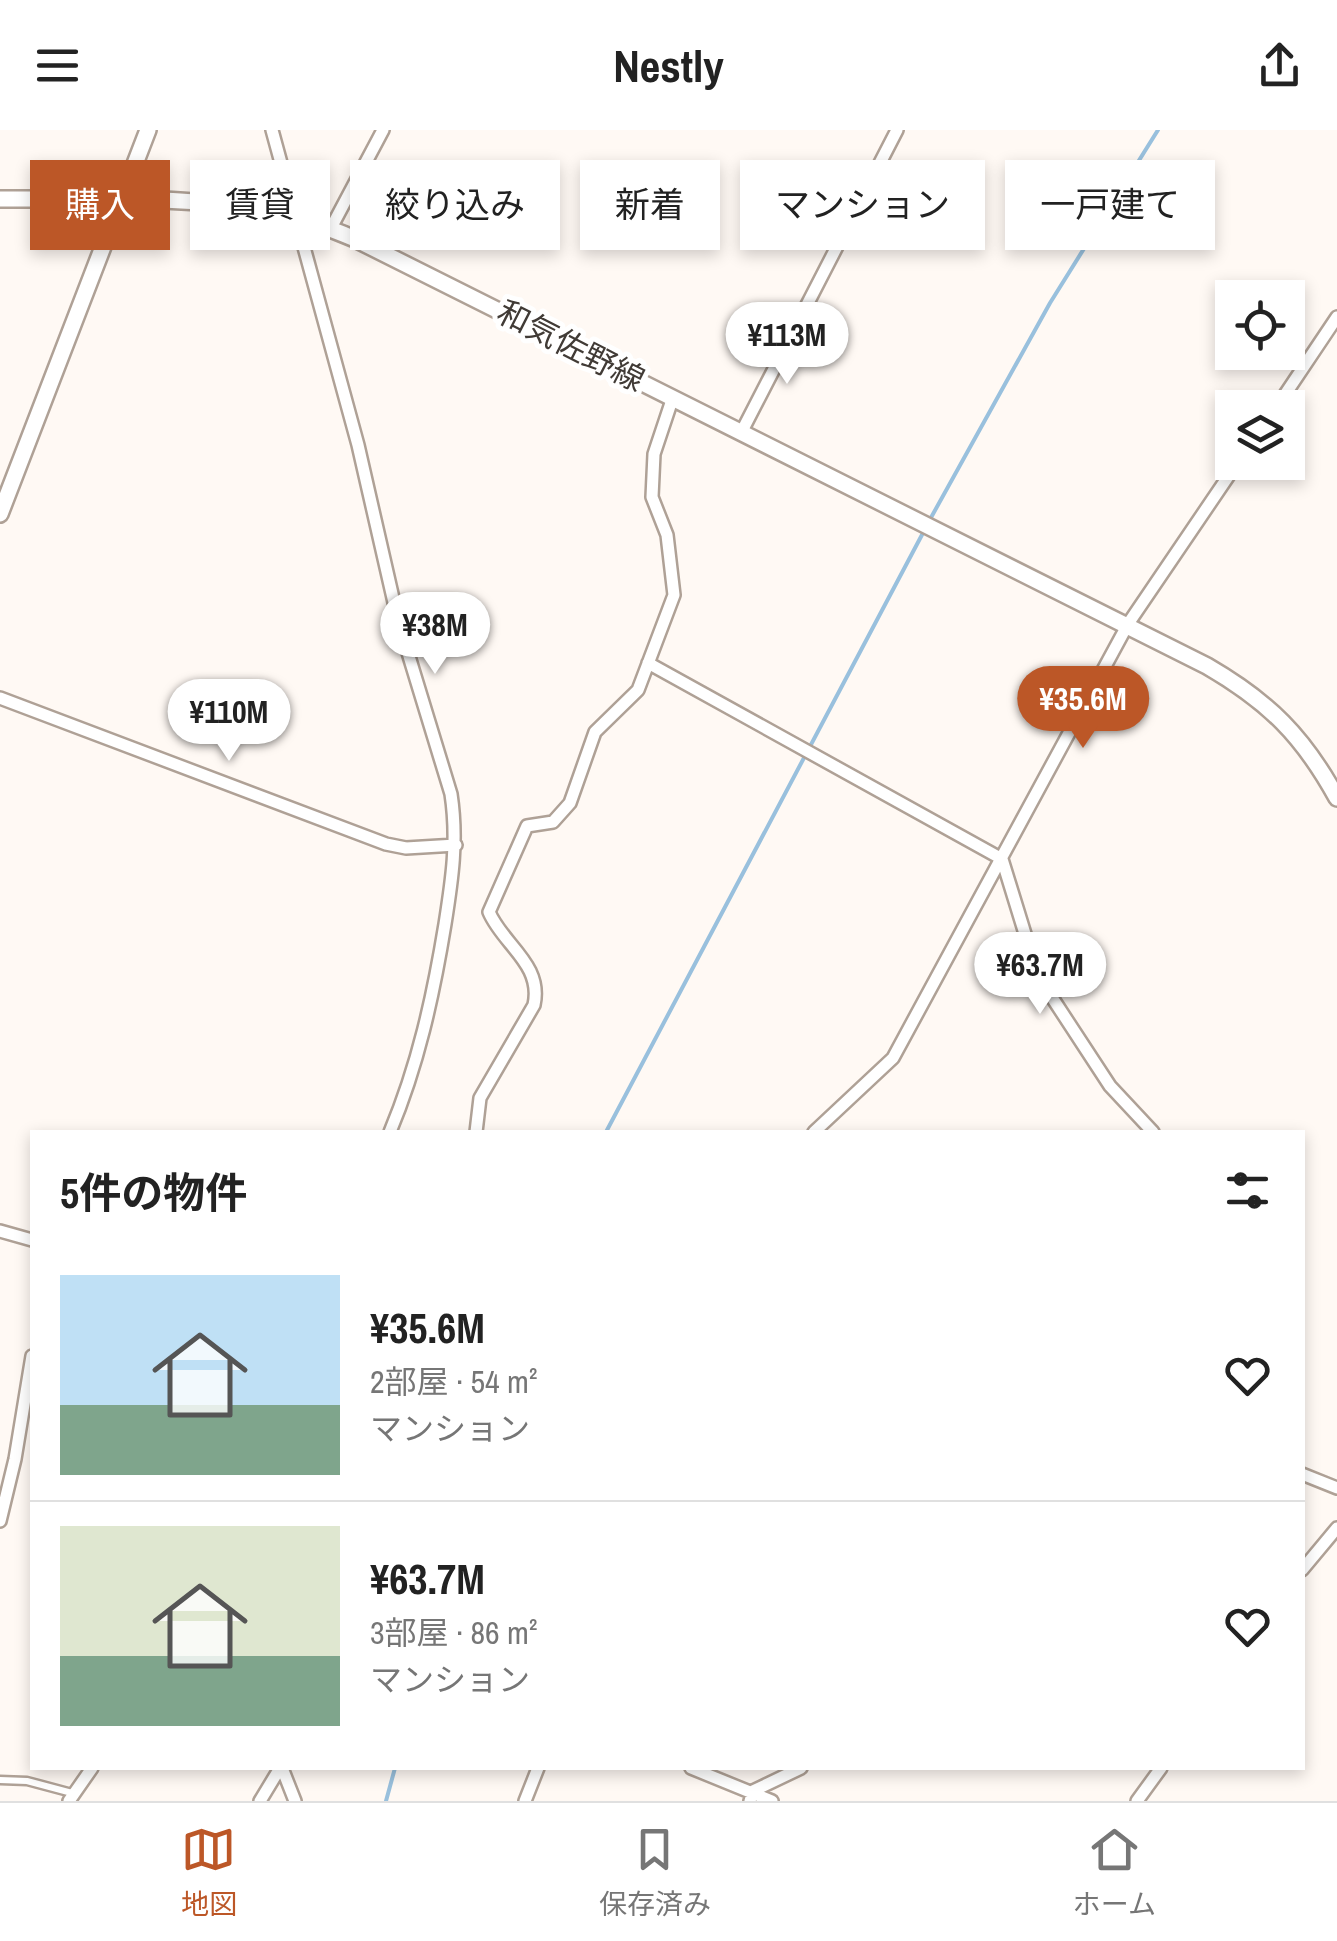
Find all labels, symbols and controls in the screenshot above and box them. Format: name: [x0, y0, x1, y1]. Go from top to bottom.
text: Nestly: [613, 35, 724, 96]
icon: menu: [30, 38, 85, 93]
icon: share: [1252, 38, 1307, 93]
chip: 購入: [30, 160, 170, 250]
chip: 賃貸: [190, 160, 330, 250]
chip: 絞り込み: [350, 160, 560, 250]
chip: 新着: [580, 160, 720, 250]
chip: マンション: [740, 160, 985, 250]
chip: 一戸建て: [1005, 160, 1215, 250]
map controls: [1215, 280, 1305, 480]
button: locate: [1215, 280, 1305, 370]
street label: 和気佐野線: [490, 290, 652, 401]
pin: ¥113M: [717, 302, 857, 387]
text: ¥113M: [748, 313, 826, 356]
button: layers: [1215, 390, 1305, 480]
pin: ¥38M: [376, 592, 494, 677]
text: ¥38M: [402, 603, 468, 646]
pin: ¥35.6M: [1002, 666, 1164, 751]
text: ¥35.6M: [1039, 677, 1127, 720]
pin: ¥110M: [159, 679, 299, 764]
text: ¥110M: [190, 690, 268, 733]
pin: ¥63.7M: [959, 932, 1121, 1017]
text: ¥63.7M: [996, 943, 1084, 986]
icon: filters: [1220, 1163, 1275, 1218]
text: 5件の物件: [60, 1165, 247, 1221]
text: ¥35.6M: [370, 1300, 485, 1356]
icon: home: [140, 1315, 260, 1435]
icon: heart: [1220, 1348, 1275, 1403]
text: 2部屋 · 54 m²: [370, 1360, 538, 1403]
text: マンション: [370, 1407, 530, 1450]
text: ¥63.7M: [370, 1551, 485, 1607]
icon: home: [140, 1566, 260, 1686]
icon: heart: [1220, 1599, 1275, 1654]
text: 3部屋 · 86 m²: [370, 1611, 538, 1654]
text: マンション: [370, 1658, 530, 1701]
tab: 地図: [181, 1822, 237, 1923]
tab: 保存済み: [599, 1822, 711, 1923]
tab: ホーム: [1073, 1822, 1156, 1923]

